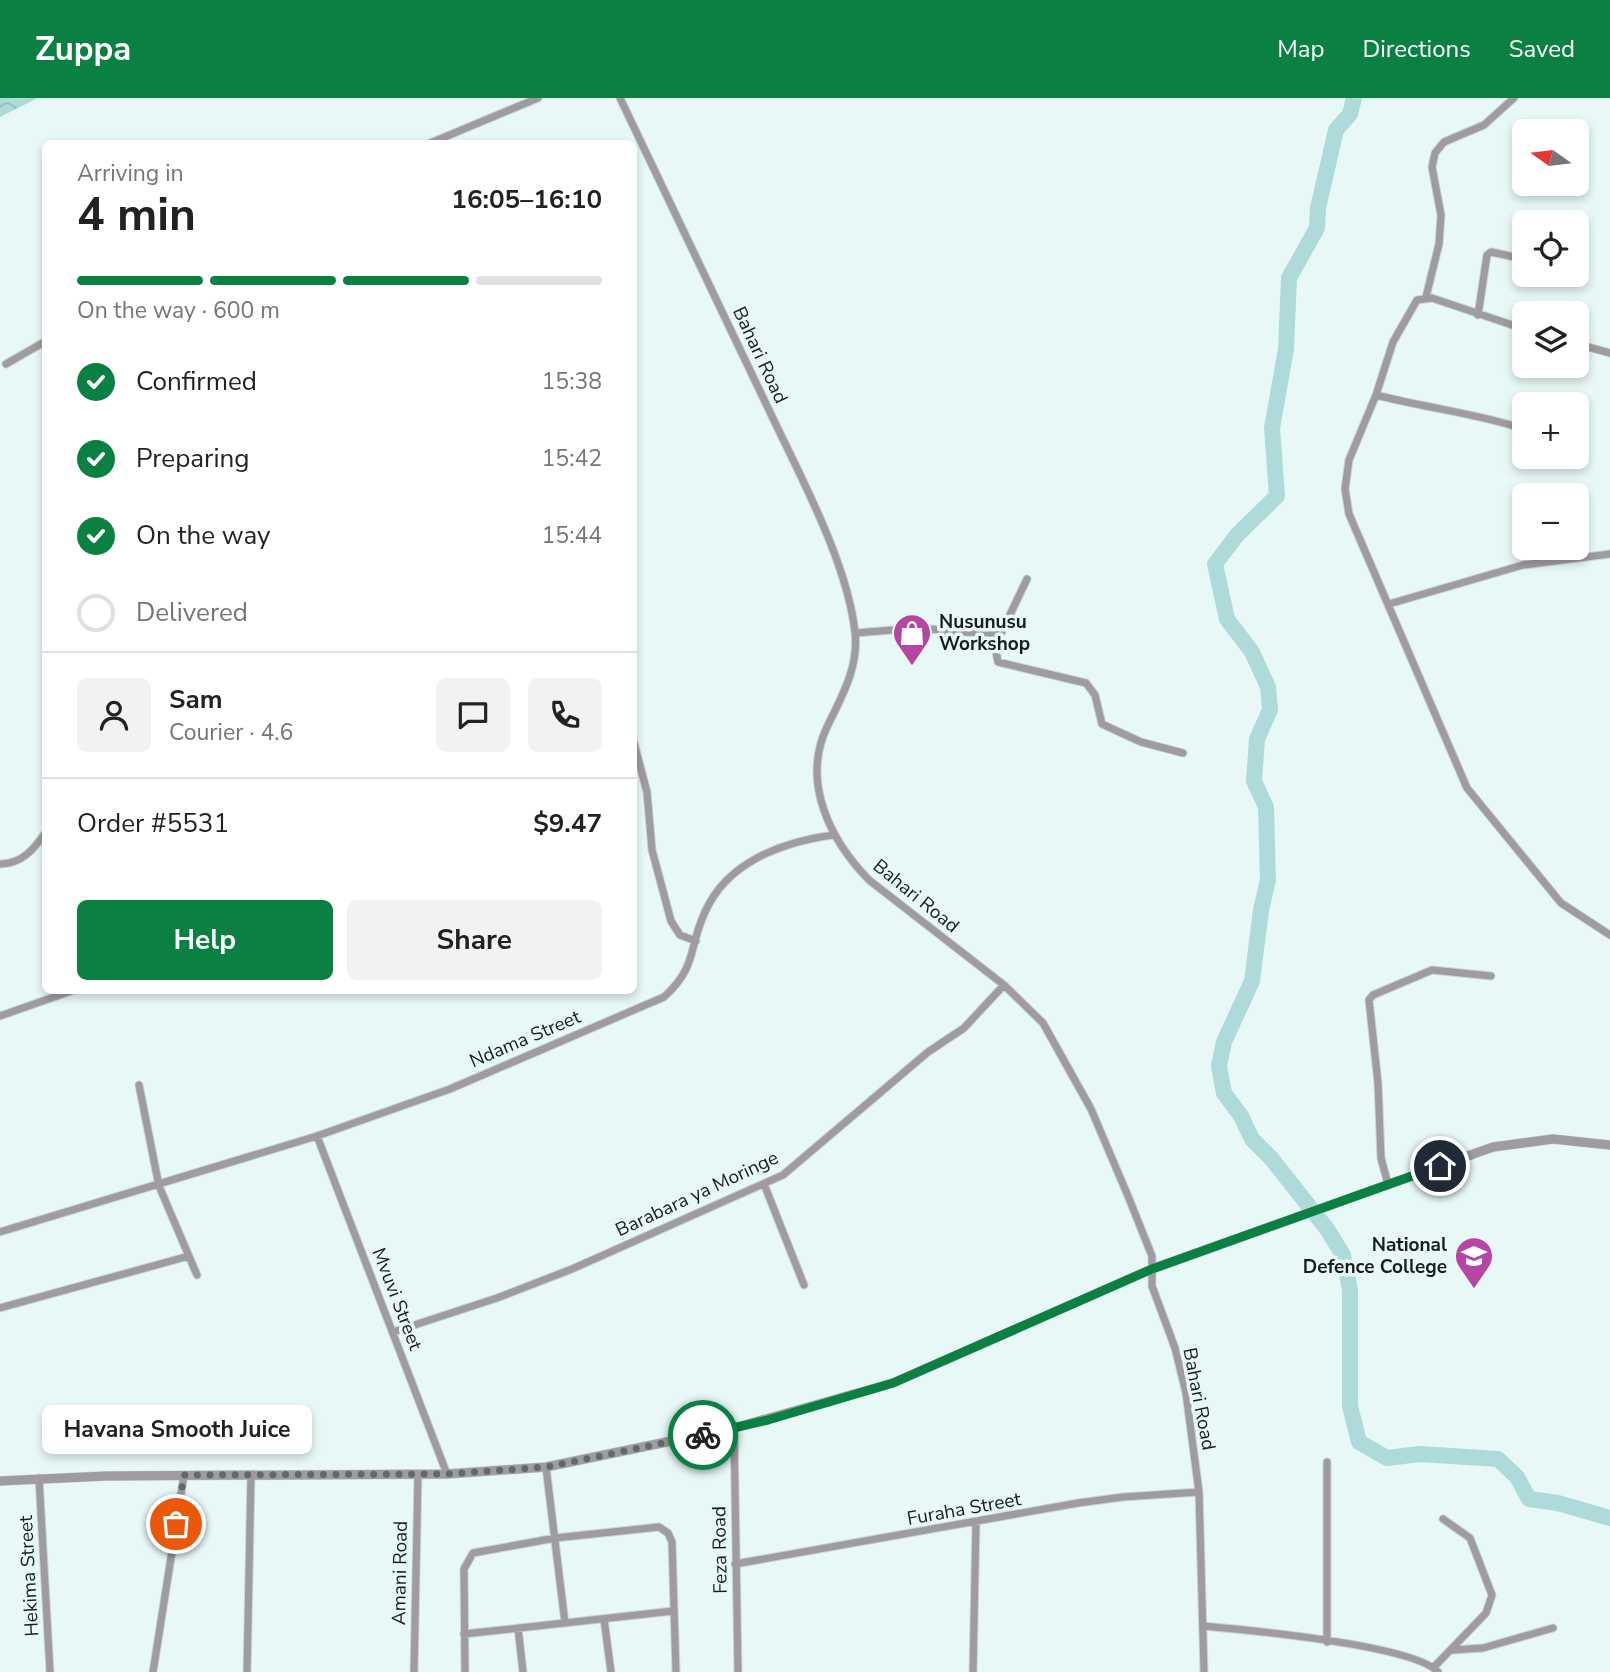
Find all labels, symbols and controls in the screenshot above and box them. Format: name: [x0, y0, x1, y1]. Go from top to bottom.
text: Zuppa: [35, 27, 131, 72]
text: Map: [1277, 33, 1324, 65]
text: Directions: [1362, 33, 1471, 65]
text: Saved: [1509, 33, 1575, 65]
north arrow: [1512, 119, 1589, 196]
map controls: [1512, 119, 1589, 560]
text: Arriving in: [77, 158, 184, 189]
text: 16:05–16:10: [451, 182, 602, 217]
text: 4 min: [77, 183, 196, 246]
button: locate: [1512, 210, 1589, 287]
text: On the way · 600 m: [77, 295, 280, 326]
button: layers: [1512, 301, 1589, 378]
street label: Bahari Road: [726, 302, 794, 408]
icon: check: [77, 363, 115, 401]
text: Confirmed: [136, 364, 257, 399]
text: 15:38: [542, 366, 602, 397]
button: +: [1512, 392, 1589, 469]
icon: check: [77, 440, 115, 478]
text: Preparing: [136, 441, 249, 476]
text: 15:42: [542, 443, 602, 474]
button: −: [1512, 483, 1589, 560]
icon: check: [77, 517, 115, 555]
text: On the way: [136, 518, 270, 553]
text: 15:44: [542, 520, 602, 551]
text: Delivered: [136, 595, 248, 630]
place label: Nusunusu Workshop: [939, 609, 1030, 657]
shop icon: Nusunusu Workshop: [891, 612, 933, 667]
button: person: [77, 678, 151, 752]
button: chat: [436, 678, 510, 752]
button: phone: [528, 678, 602, 752]
text: Sam: [169, 682, 222, 717]
text: Courier · 4.6: [169, 717, 293, 748]
text: Order #5531: [77, 806, 229, 841]
text: $9.47: [533, 806, 602, 841]
street label: Bahari Road: [867, 853, 965, 939]
button: Help: [77, 900, 333, 980]
button: Share: [347, 900, 602, 980]
street label: Ndama Street: [465, 1004, 585, 1074]
pin: [1410, 1136, 1470, 1196]
street label: Barabara ya Moringe: [611, 1145, 783, 1243]
icon: home: [1421, 1147, 1459, 1185]
place label: National Defence College: [1303, 1232, 1447, 1280]
school or university icon: National Defence College: [1453, 1235, 1495, 1290]
street label: Mvuvi Street: [366, 1244, 429, 1354]
street label: Bahari Road: [1176, 1345, 1222, 1453]
courier: [668, 1400, 738, 1470]
callout: Havana Smooth Juice: [41, 1405, 311, 1454]
text: Havana Smooth Juice: [64, 1414, 290, 1445]
icon: bike: [684, 1416, 722, 1454]
street label: Furaha Street: [905, 1486, 1023, 1532]
pin: [146, 1494, 206, 1554]
icon: bag: [157, 1505, 195, 1543]
street label: Feza Road: [706, 1506, 734, 1594]
street label: Hekima Street: [13, 1514, 45, 1637]
street label: Amani Road: [386, 1521, 414, 1625]

